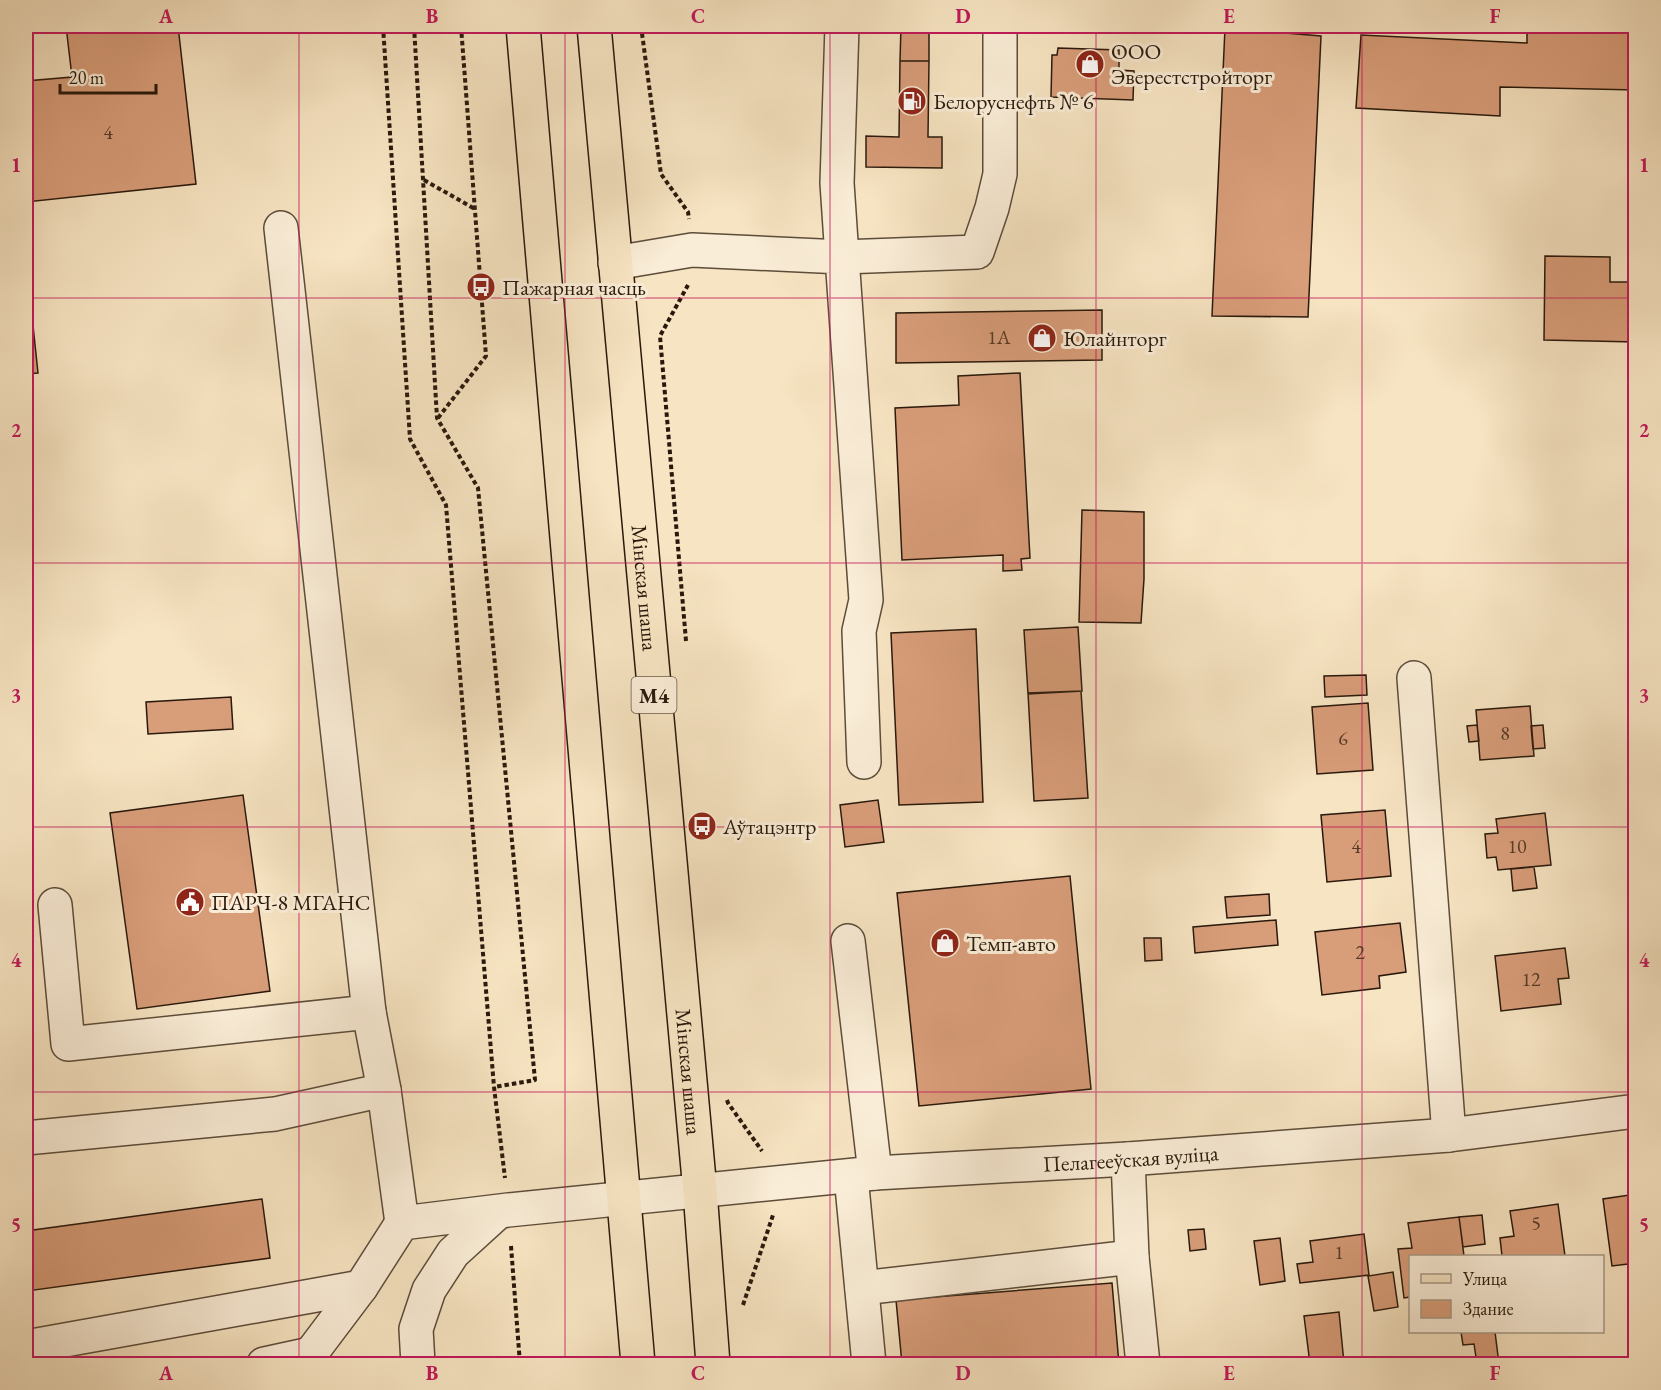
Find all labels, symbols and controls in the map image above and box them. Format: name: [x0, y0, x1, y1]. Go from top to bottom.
text: A: [158, 3, 174, 29]
text: B: [426, 3, 438, 29]
text: C: [691, 3, 705, 29]
text: D: [955, 3, 971, 29]
text: E: [1223, 3, 1235, 29]
text: F: [1490, 3, 1501, 29]
place label: ООО Эверестстройторг: [1111, 37, 1272, 91]
shop icon: ООО Эверестстройторг: [1074, 48, 1106, 80]
scale bar: [60, 57, 156, 95]
text: 20 m: [69, 66, 104, 89]
fuel station icon: Белоруснефть № 6: [896, 85, 928, 117]
place label: Белоруснефть № 6: [933, 87, 1094, 116]
house number: 4: [103, 119, 113, 145]
text: 1: [11, 152, 21, 178]
text: 1: [1639, 152, 1649, 178]
bus stop icon: Пажарная часць: [465, 271, 497, 303]
place label: Пажарная часць: [502, 273, 646, 302]
shop icon: Юлайнторг: [1026, 322, 1058, 354]
house number: 1А: [987, 324, 1011, 350]
place label: Юлайнторг: [1063, 324, 1167, 353]
text: 2: [11, 417, 22, 443]
text: 2: [1639, 417, 1650, 443]
street label: Мінская шаша: [625, 523, 665, 652]
road number: М4: [632, 677, 676, 713]
text: 3: [11, 682, 21, 708]
text: 3: [1639, 682, 1649, 708]
house number: 8: [1500, 720, 1510, 746]
house number: 6: [1338, 725, 1348, 751]
bus stop icon: Аўтацэнтр: [686, 810, 718, 842]
place label: Аўтацэнтр: [722, 812, 816, 841]
house number: 4: [1351, 833, 1361, 859]
house number: 10: [1507, 833, 1527, 859]
public building icon: ПАРЧ-8 МГАНС: [174, 886, 206, 918]
place label: ПАРЧ-8 МГАНС: [211, 888, 370, 917]
shop icon: Темп-авто: [929, 927, 961, 959]
place label: Темп-авто: [966, 929, 1056, 958]
house number: 2: [1355, 939, 1365, 965]
text: 4: [11, 947, 22, 973]
text: 4: [1639, 947, 1650, 973]
house number: 12: [1521, 966, 1541, 992]
street label: Мінская шаша: [669, 1007, 709, 1136]
street label: Пелагееўская вуліца: [1042, 1138, 1220, 1178]
house number: 5: [1531, 1210, 1541, 1236]
text: 5: [11, 1211, 21, 1237]
text: 5: [1639, 1211, 1649, 1237]
house number: 1: [1334, 1239, 1344, 1265]
legend: [1409, 1255, 1604, 1333]
text: Улица: [1462, 1267, 1508, 1290]
text: Здание: [1463, 1297, 1513, 1320]
text: A: [158, 1360, 174, 1386]
text: B: [426, 1360, 438, 1386]
text: C: [691, 1360, 705, 1386]
text: D: [955, 1360, 971, 1386]
text: E: [1223, 1360, 1235, 1386]
text: F: [1490, 1360, 1501, 1386]

